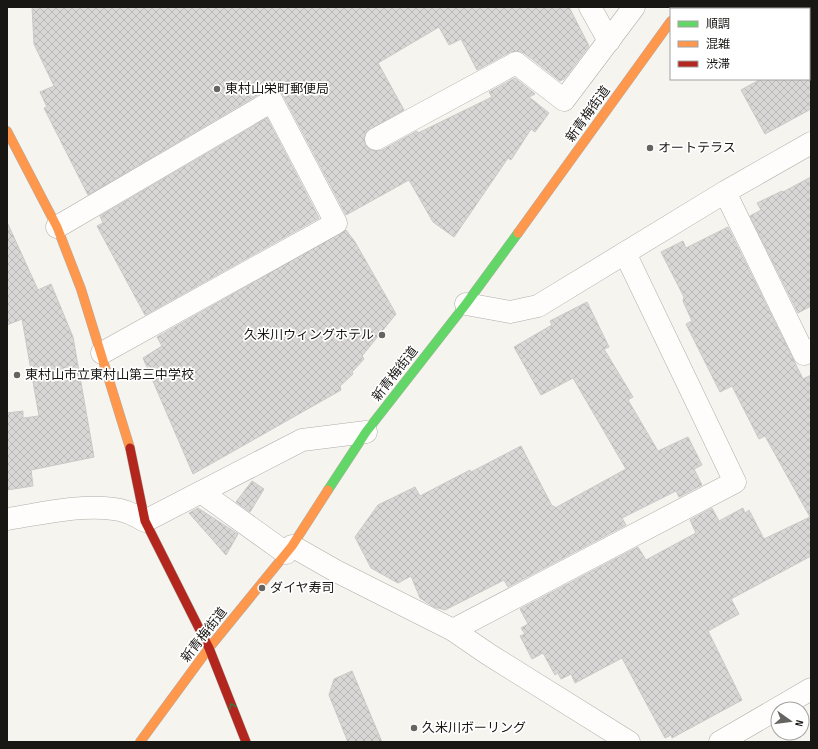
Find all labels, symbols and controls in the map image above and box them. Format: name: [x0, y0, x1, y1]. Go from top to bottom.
legend: [670, 8, 810, 80]
text: 順調: [706, 17, 730, 32]
text: 混雑: [706, 37, 730, 52]
text: 渋滞: [706, 57, 730, 72]
place label: 東村山栄町郵便局: [225, 81, 329, 97]
street label: 新青梅街道: [562, 83, 614, 145]
marker: 東村山栄町郵便局: [212, 84, 222, 94]
place label: オートテラス: [658, 140, 736, 156]
marker: オートテラス: [645, 143, 655, 153]
place label: 久米川ウィングホテル: [244, 327, 374, 343]
marker: 久米川ウィングホテル: [377, 330, 387, 340]
street label: 新青梅街道: [369, 343, 421, 405]
place label: 東村山市立東村山第三中学校: [25, 367, 194, 383]
marker: 東村山市立東村山第三中学校: [12, 370, 22, 380]
place label: ダイヤ寿司: [270, 580, 335, 596]
marker: ダイヤ寿司: [257, 583, 267, 593]
street label: 新青梅街道: [178, 604, 230, 666]
north arrow: [770, 701, 810, 741]
one-way arrow: [228, 702, 236, 709]
text: N: [792, 719, 806, 728]
place label: 久米川ボーリング: [422, 720, 526, 736]
marker: 久米川ボーリング: [409, 723, 419, 733]

